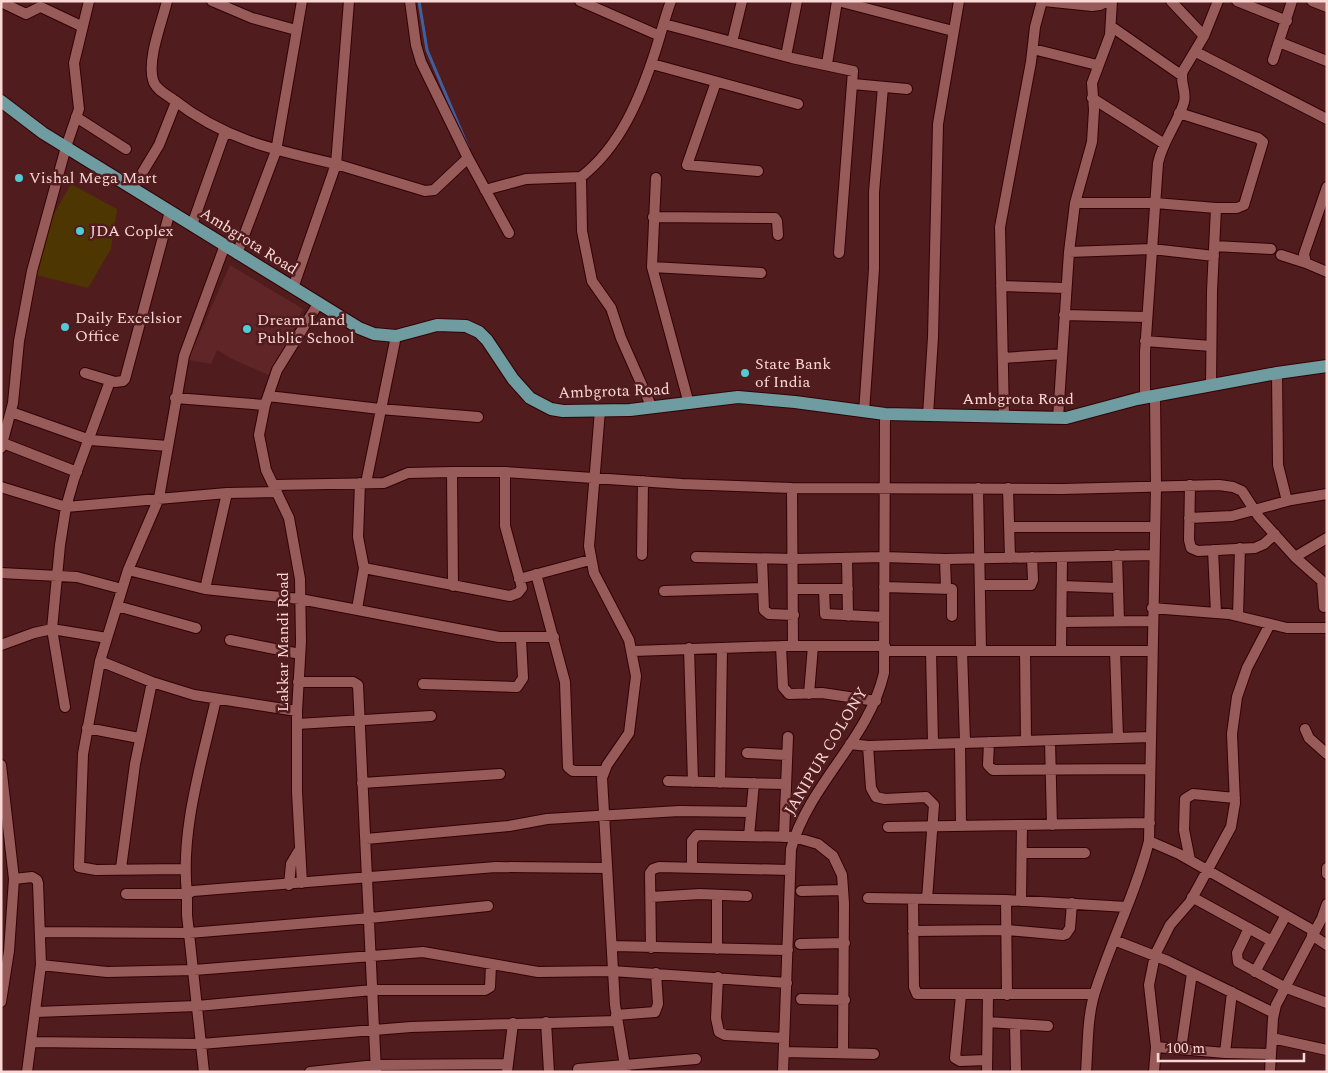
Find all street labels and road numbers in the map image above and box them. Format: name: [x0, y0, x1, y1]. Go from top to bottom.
street label: Ambgrota Road: [195, 201, 303, 281]
street label: Ambgrota Road: [558, 377, 670, 405]
street label: Ambgrota Road: [962, 387, 1074, 411]
street label: Lakkar Mandi Road: [271, 572, 295, 712]
street label: JANIPUR COLONY: [778, 682, 874, 820]

